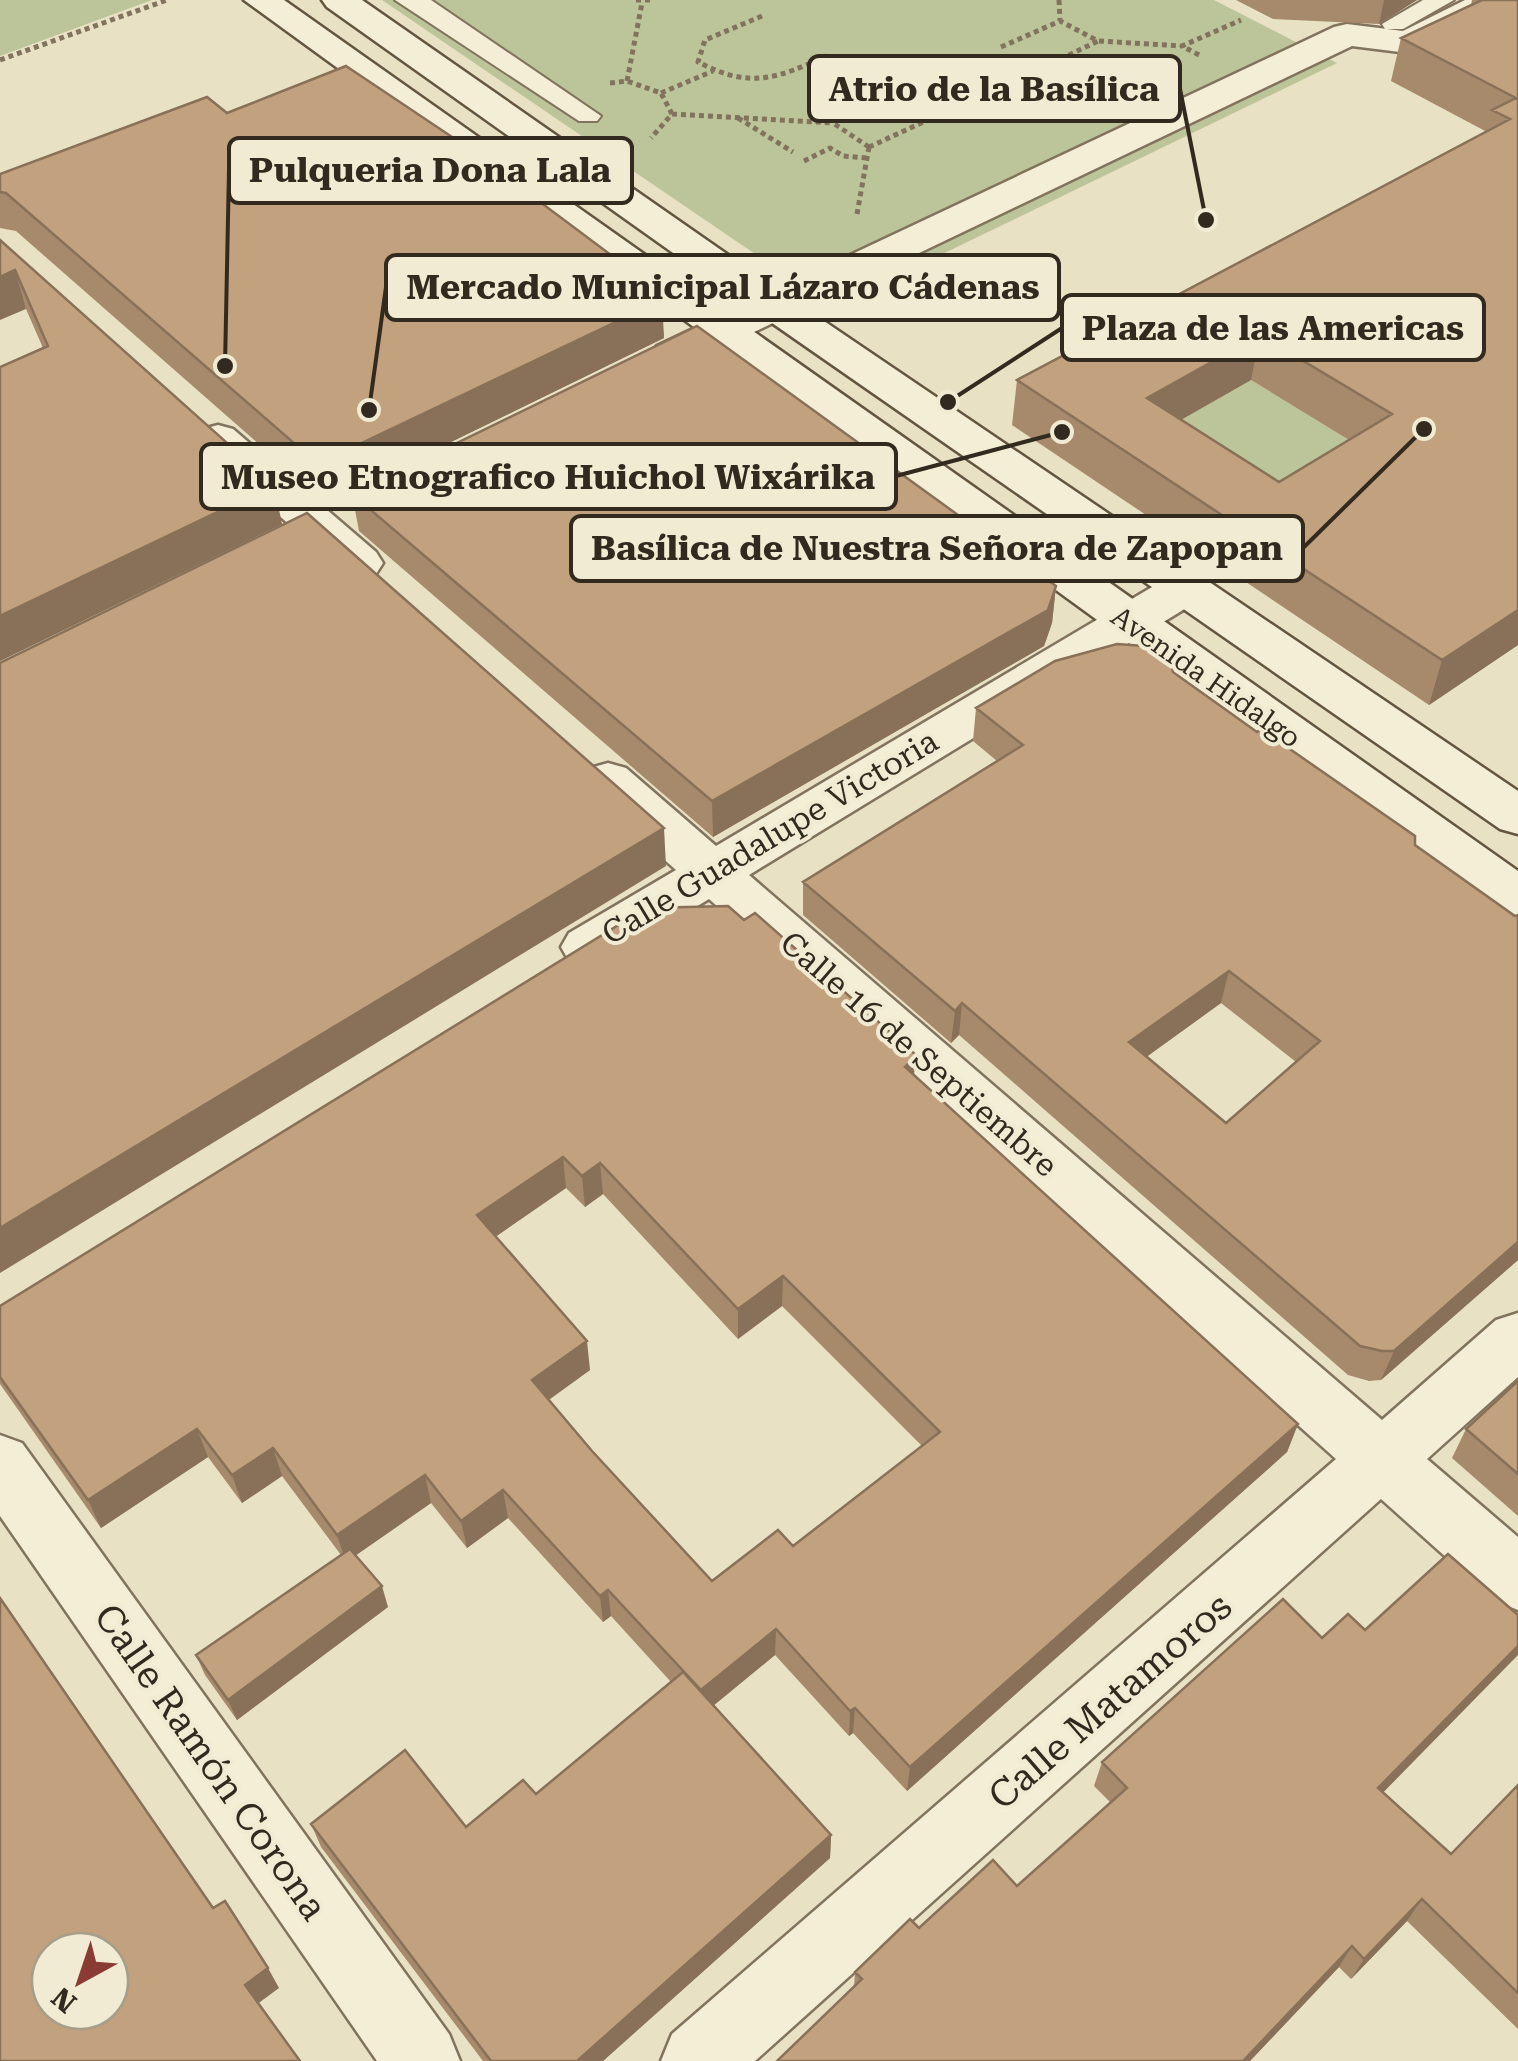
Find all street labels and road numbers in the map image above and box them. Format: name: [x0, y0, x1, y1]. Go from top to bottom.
street label: Avenida Hidalgo: [1105, 599, 1307, 755]
street label: Calle Guadalupe Victoria: [595, 722, 945, 952]
street label: Calle 16 de Septiembre: [773, 923, 1065, 1185]
street label: Calle Matamoros: [980, 1584, 1240, 1818]
street label: Calle Ramón Corona: [85, 1596, 337, 1929]

